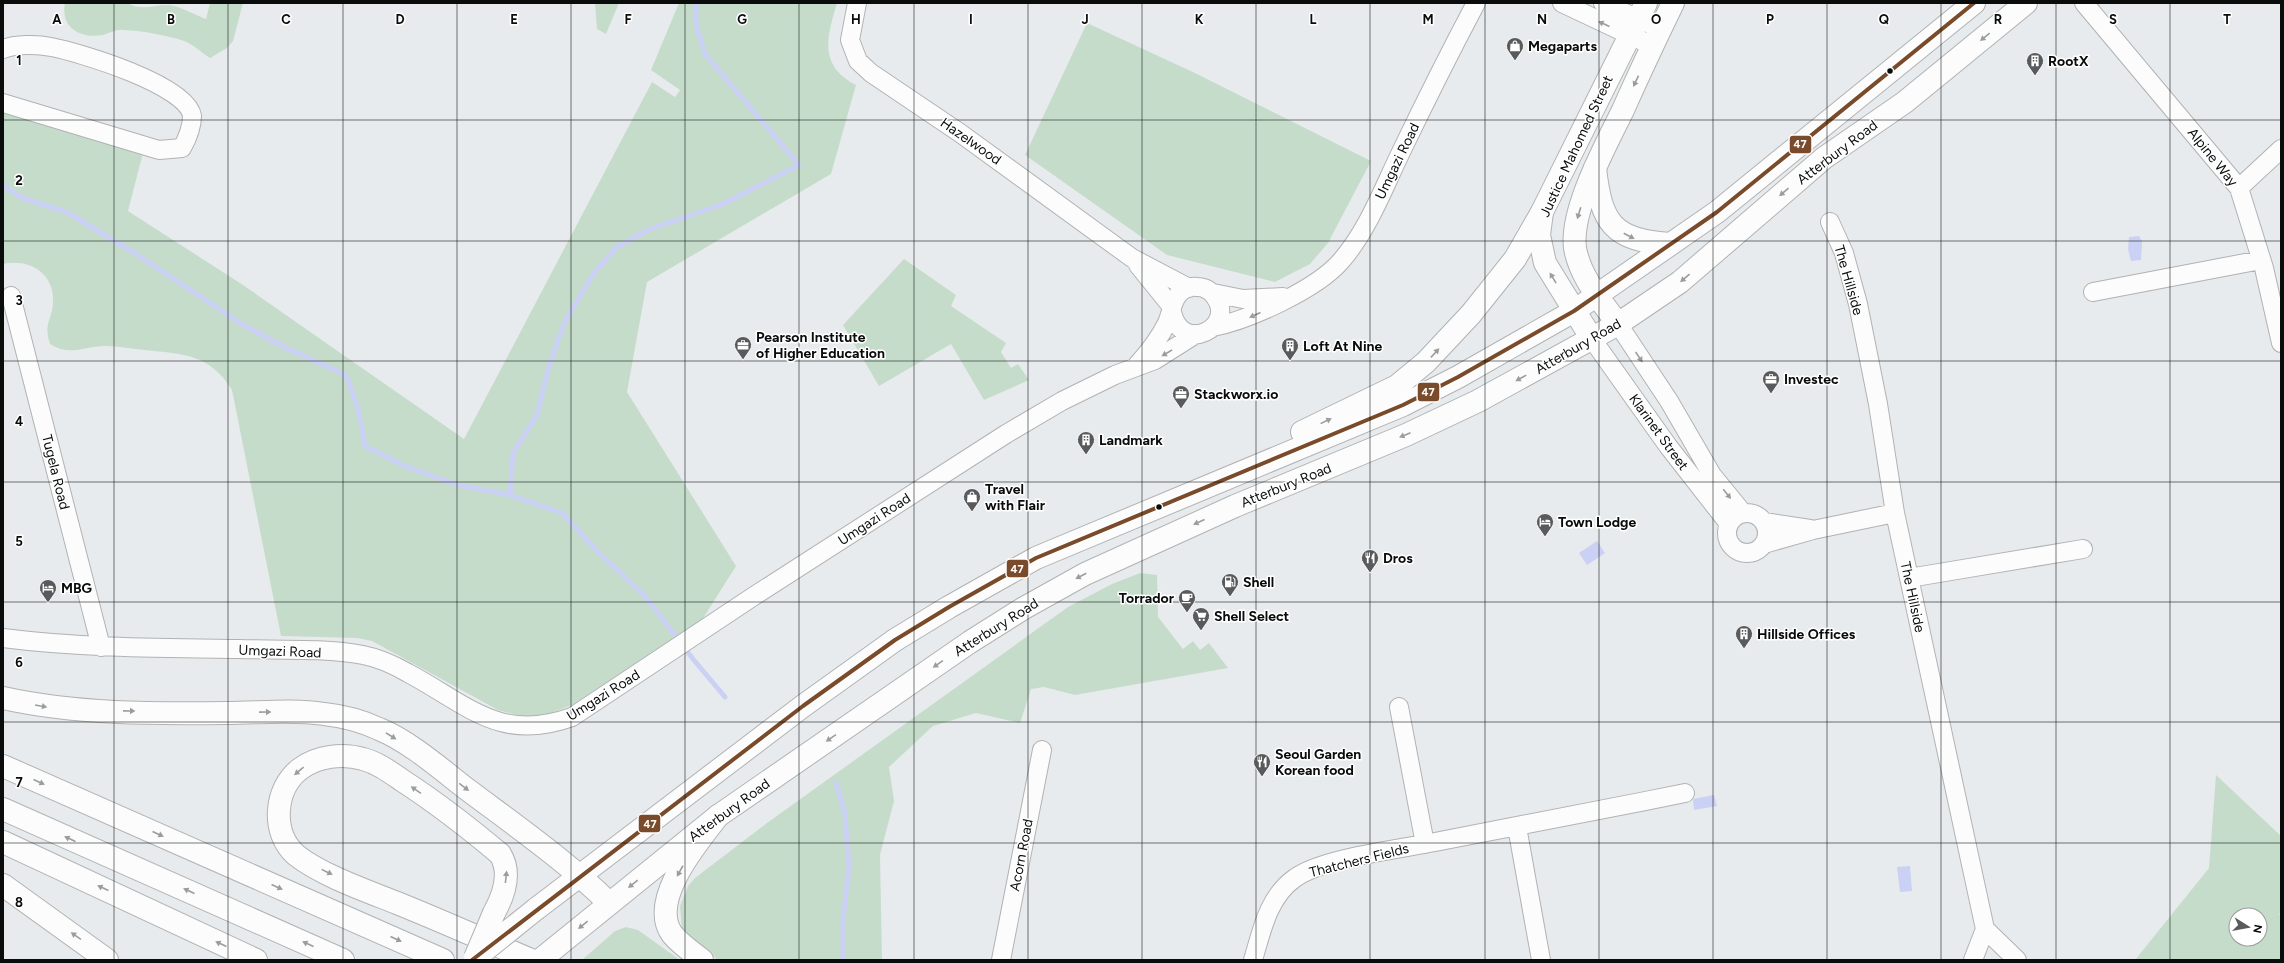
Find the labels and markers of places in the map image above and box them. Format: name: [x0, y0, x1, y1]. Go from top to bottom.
shop icon: Megaparts: [1505, 36, 1525, 61]
place label: Megaparts: [1528, 38, 1597, 55]
building icon: RootX: [2025, 51, 2045, 76]
place label: RootX: [2048, 53, 2089, 70]
unlabelled marker: [1885, 66, 1895, 76]
place label: Pearson Institute of Higher Education: [756, 329, 885, 362]
office icon: Pearson Institute of Higher Education: [733, 335, 753, 360]
building icon: Loft At Nine: [1280, 336, 1300, 361]
place label: Loft At Nine: [1303, 338, 1383, 355]
office icon: Investec: [1761, 369, 1781, 394]
place label: Investec: [1784, 371, 1839, 388]
office icon: Stackworx.io: [1171, 384, 1191, 409]
place label: Stackworx.io: [1194, 386, 1278, 403]
building icon: Landmark: [1076, 430, 1096, 455]
place label: Landmark: [1099, 432, 1163, 449]
place label: Travel with Flair: [985, 481, 1046, 514]
shop icon: Travel with Flair: [962, 487, 982, 512]
unlabelled marker: [1154, 502, 1164, 512]
hotel icon: Town Lodge: [1535, 512, 1555, 537]
place label: Town Lodge: [1558, 514, 1636, 531]
restaurant icon: Dros: [1360, 548, 1380, 573]
place label: Dros: [1383, 550, 1413, 567]
fuel station icon: Shell: [1220, 572, 1240, 597]
place label: Shell: [1243, 574, 1274, 591]
hotel icon: MBG: [38, 578, 58, 603]
place label: MBG: [61, 580, 93, 597]
cafe icon: Torrador: [1177, 588, 1197, 613]
place label: Torrador: [1119, 590, 1175, 607]
supermarket icon: Shell Select: [1191, 606, 1211, 631]
place label: Shell Select: [1214, 608, 1290, 625]
building icon: Hillside Offices: [1734, 624, 1754, 649]
place label: Hillside Offices: [1757, 626, 1856, 643]
place label: Seoul Garden Korean food: [1275, 746, 1361, 779]
restaurant icon: Seoul Garden Korean food: [1252, 752, 1272, 777]

